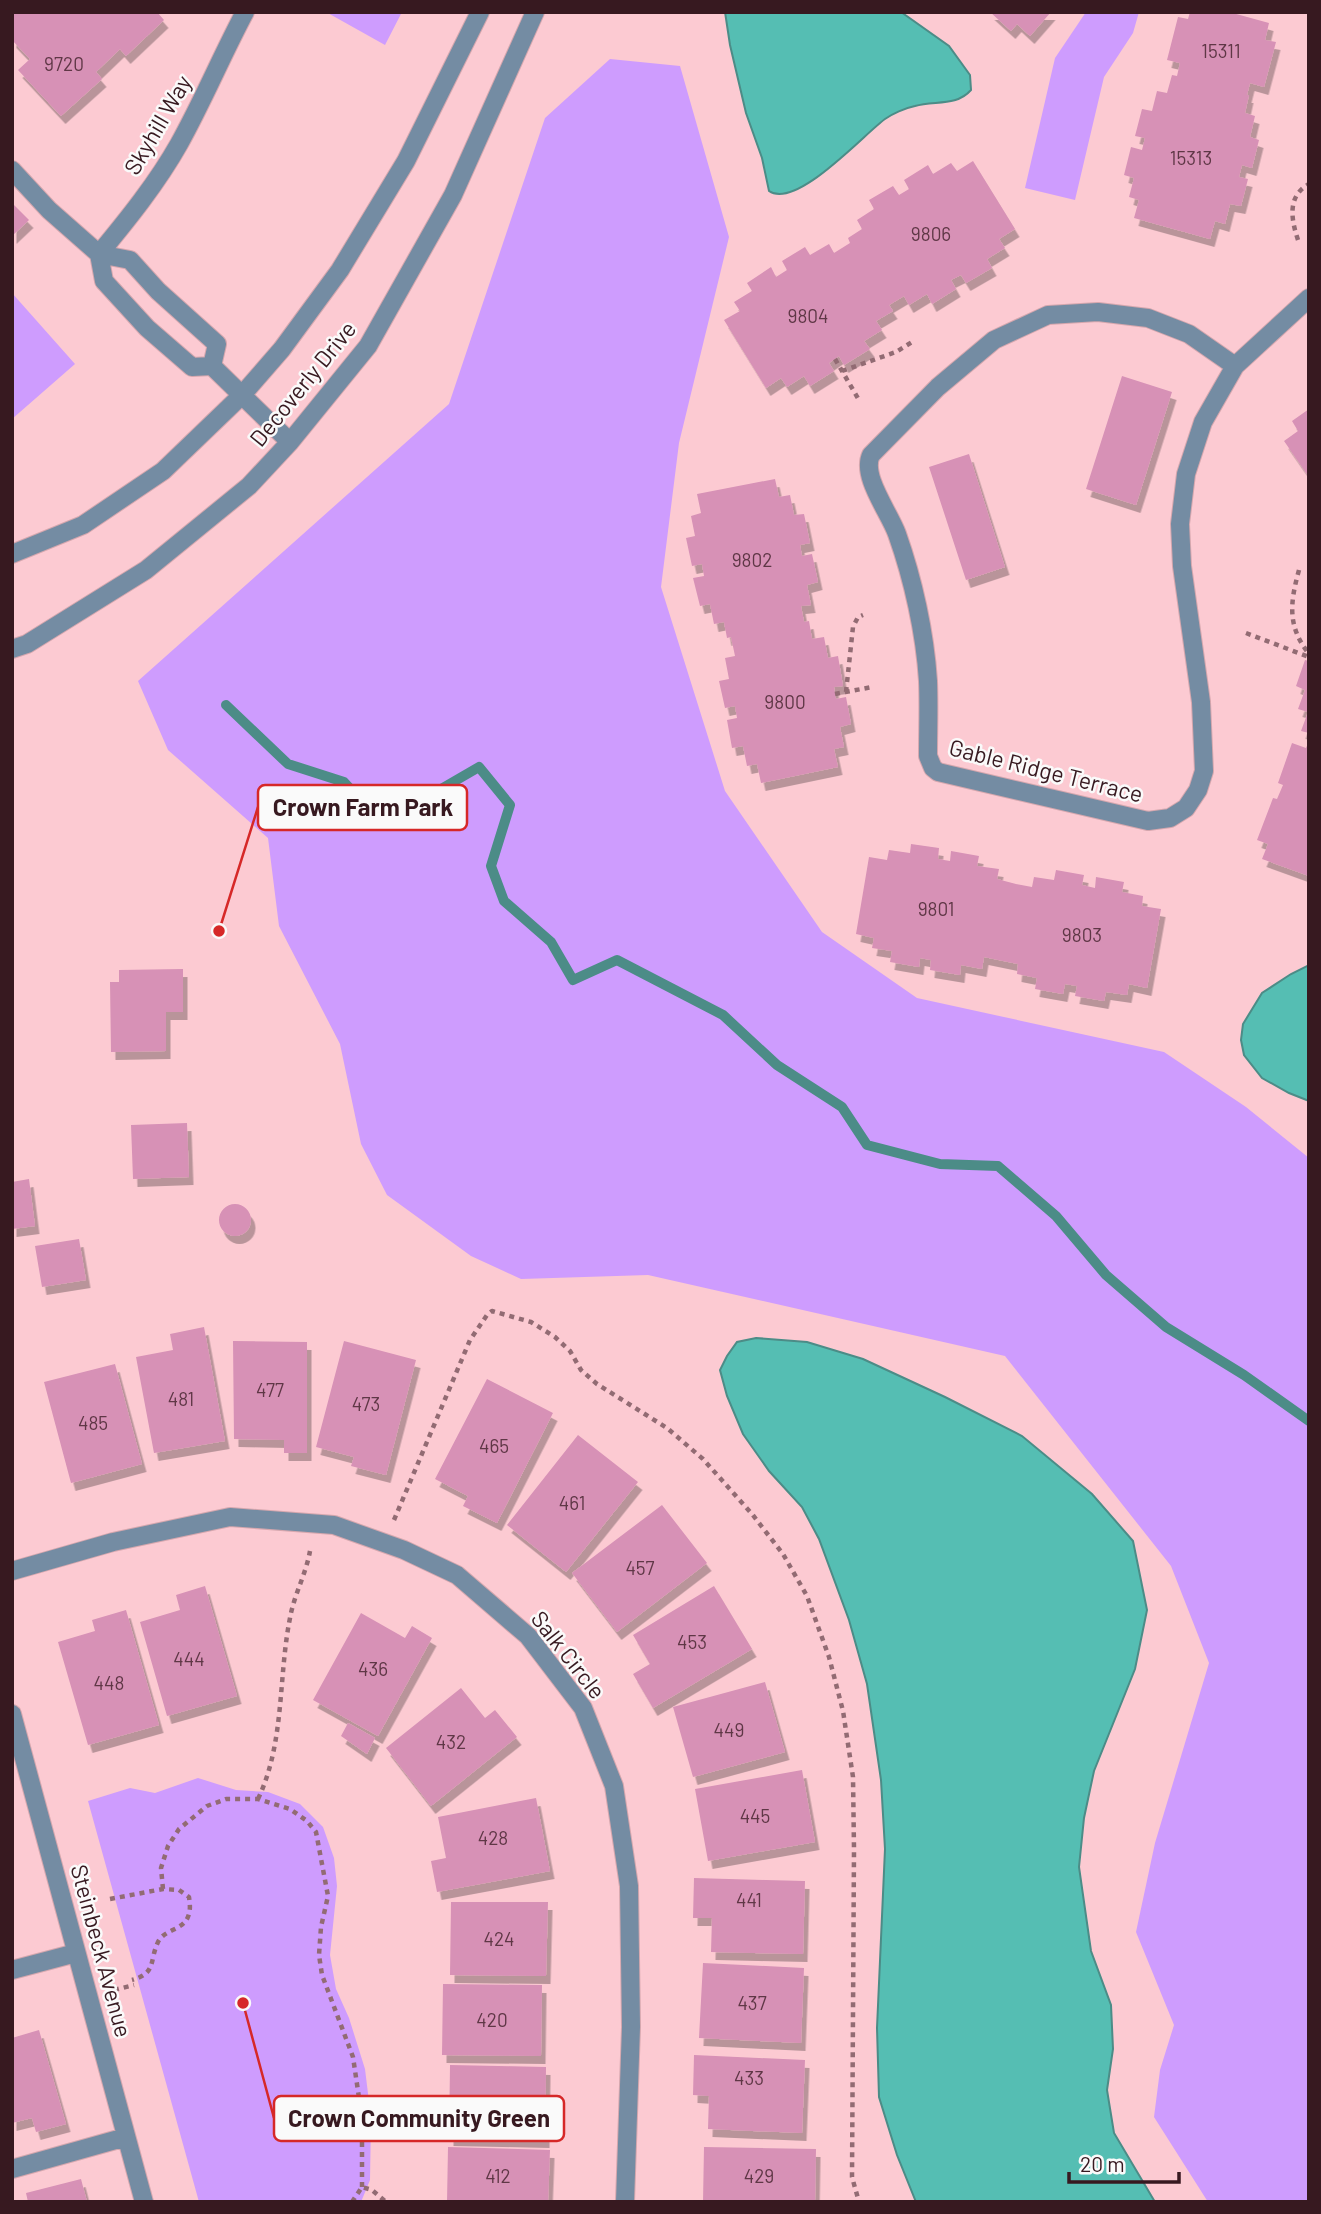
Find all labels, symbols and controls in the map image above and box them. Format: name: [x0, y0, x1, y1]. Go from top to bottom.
house number: 15311: [1201, 39, 1241, 62]
house number: 9720: [44, 52, 84, 75]
street label: Skyhill Way: [117, 69, 197, 179]
house number: 15313: [1170, 146, 1212, 169]
house number: 9806: [911, 222, 951, 245]
house number: 9804: [787, 304, 829, 327]
street label: Decoverly Drive: [243, 315, 361, 452]
house number: 9802: [732, 548, 772, 571]
house number: 9800: [764, 690, 806, 713]
street label: Gable Ridge Terrace: [947, 732, 1146, 808]
callout: Crown Farm Park: [258, 785, 467, 830]
text: Crown Farm Park: [273, 792, 454, 821]
house number: 9801: [918, 897, 954, 920]
house number: 9803: [1062, 923, 1102, 946]
house number: 477: [256, 1378, 284, 1401]
house number: 481: [168, 1387, 194, 1410]
house number: 473: [352, 1392, 380, 1415]
house number: 485: [78, 1411, 108, 1434]
house number: 465: [479, 1434, 509, 1457]
house number: 461: [559, 1491, 585, 1514]
house number: 457: [625, 1556, 655, 1579]
street label: Salk Circle: [526, 1605, 612, 1704]
house number: 453: [677, 1630, 707, 1653]
house number: 444: [173, 1647, 205, 1670]
house number: 436: [358, 1657, 388, 1680]
house number: 448: [94, 1671, 124, 1694]
house number: 449: [714, 1718, 744, 1741]
house number: 432: [436, 1730, 466, 1753]
house number: 445: [740, 1804, 770, 1827]
house number: 428: [478, 1826, 508, 1849]
street label: Steinbeck Avenue: [65, 1861, 138, 2040]
house number: 441: [736, 1888, 762, 1911]
house number: 424: [483, 1927, 515, 1950]
house number: 437: [737, 1991, 767, 2014]
house number: 420: [476, 2008, 508, 2031]
house number: 433: [734, 2066, 764, 2089]
callout: Crown Community Green: [274, 2096, 564, 2141]
text: Crown Community Green: [288, 2103, 550, 2132]
scale bar: [1069, 2140, 1179, 2184]
text: 20 m: [1080, 2151, 1125, 2176]
house number: 412: [485, 2164, 511, 2187]
house number: 429: [744, 2164, 774, 2187]

